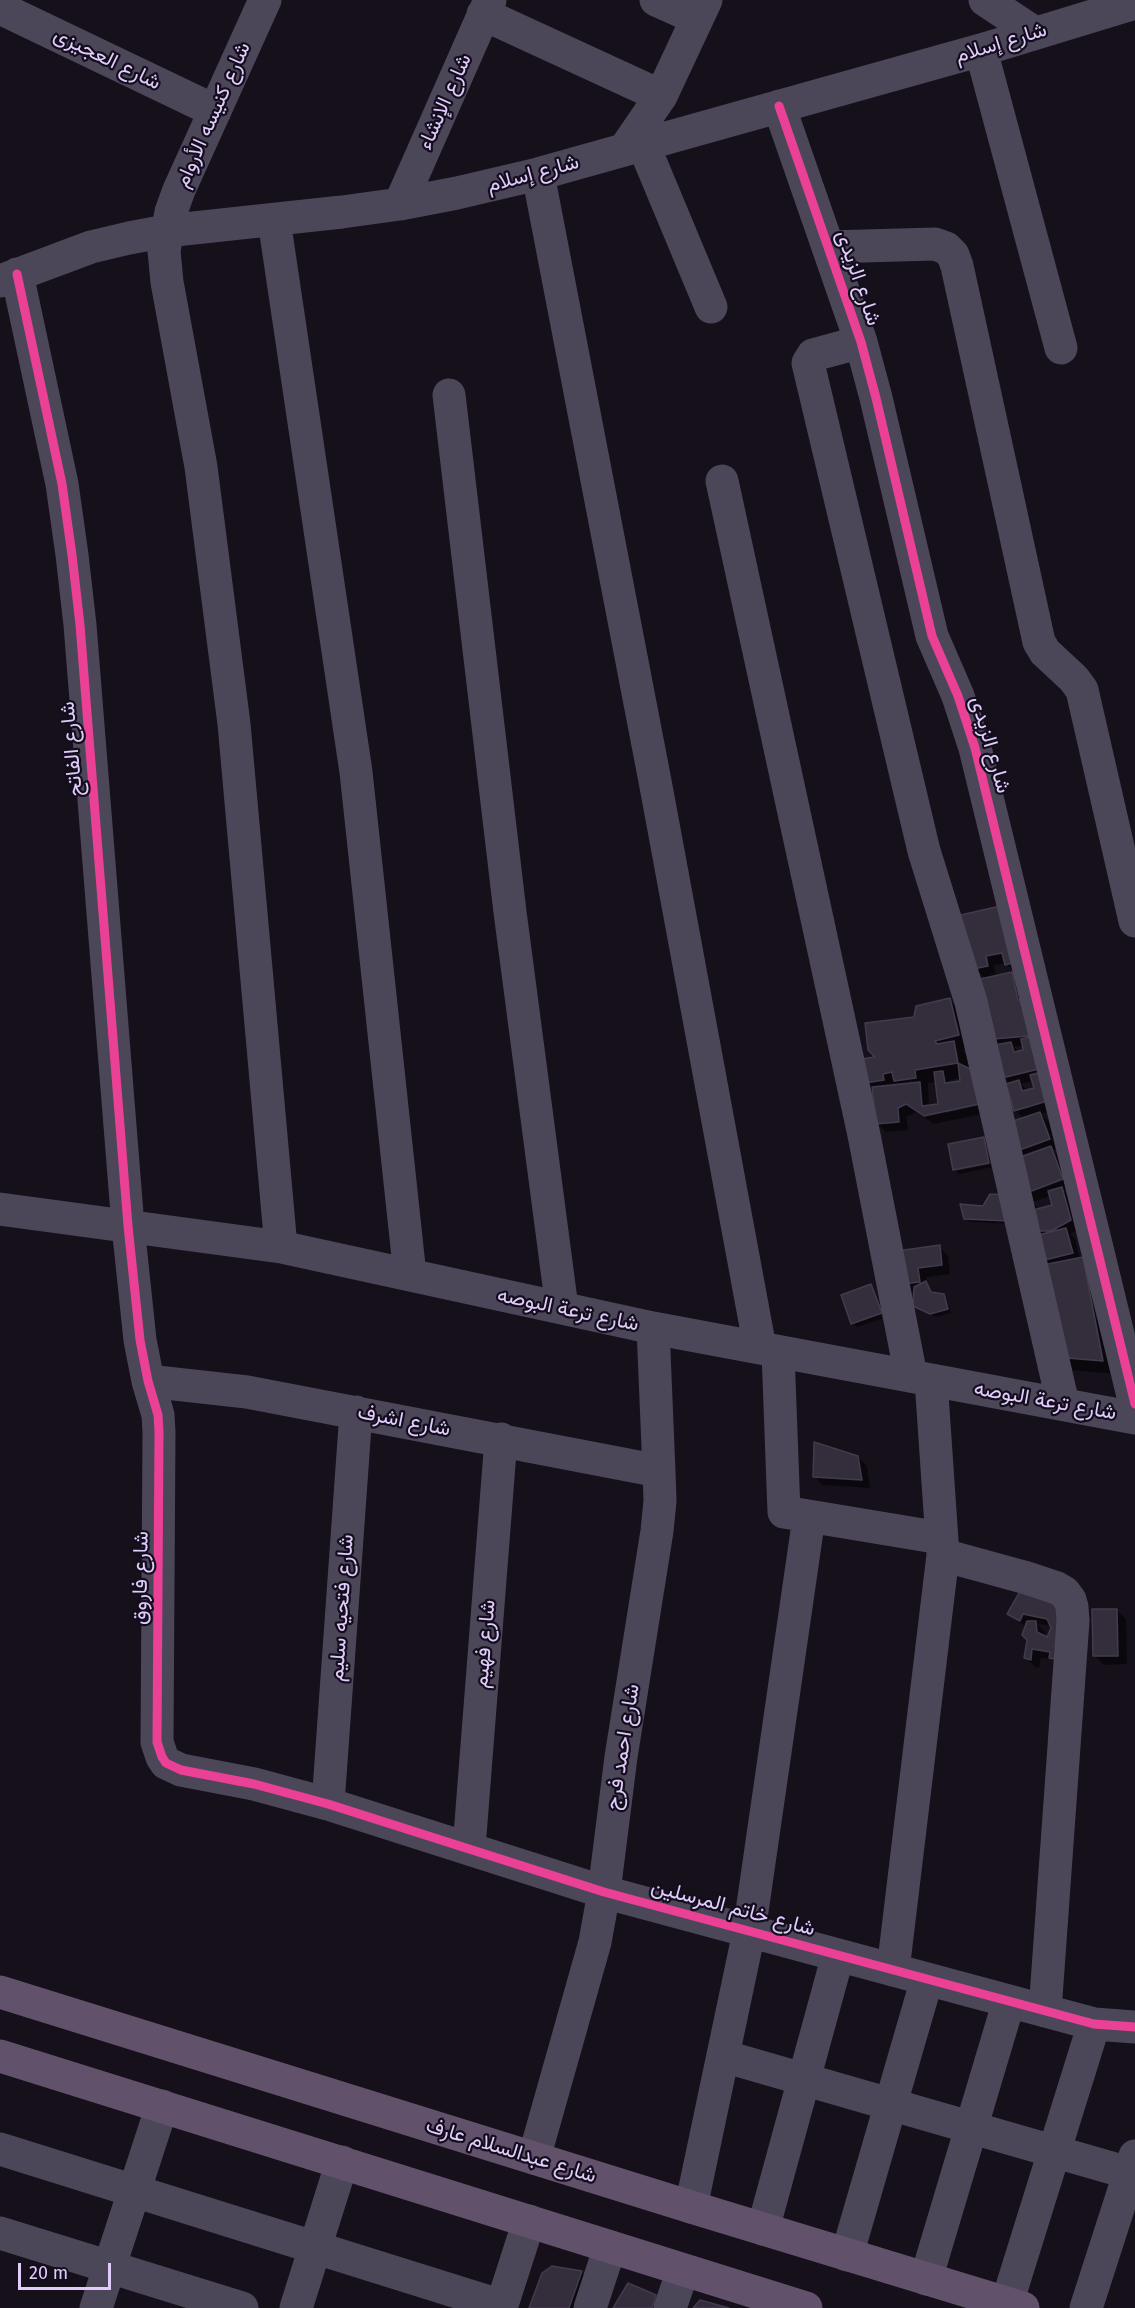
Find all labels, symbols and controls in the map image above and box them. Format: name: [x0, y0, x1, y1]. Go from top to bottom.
street label: شارع إسلام: [952, 17, 1050, 69]
street label: شارع العجيزى: [49, 22, 165, 96]
street label: شارع كنيسه الأروام: [170, 38, 256, 192]
street label: شارع الإنشاء: [413, 50, 477, 154]
street label: شارع إسلام: [484, 150, 582, 198]
street label: شارع الزيدى: [830, 227, 886, 329]
street label: شارع الزيدى: [964, 694, 1016, 796]
street label: شارع الفاتح: [55, 700, 89, 798]
street label: شارع ترعة البوصه: [495, 1283, 641, 1337]
street label: شارع ترعة البوصه: [972, 1376, 1118, 1426]
street label: شارع اشرف: [355, 1400, 453, 1442]
street label: شارع فاروق: [128, 1531, 154, 1625]
street label: شارع فتحيه سليم: [324, 1534, 360, 1682]
street label: شارع فهيم: [469, 1599, 501, 1689]
street label: شارع احمد فرج: [601, 1682, 645, 1812]
street label: شارع خاتم المرسلين: [648, 1874, 818, 1942]
street label: شارع عبدالسلام عارف: [423, 2113, 599, 2189]
scale bar: [21, 2251, 114, 2289]
text: 20 m: [29, 2262, 68, 2284]

